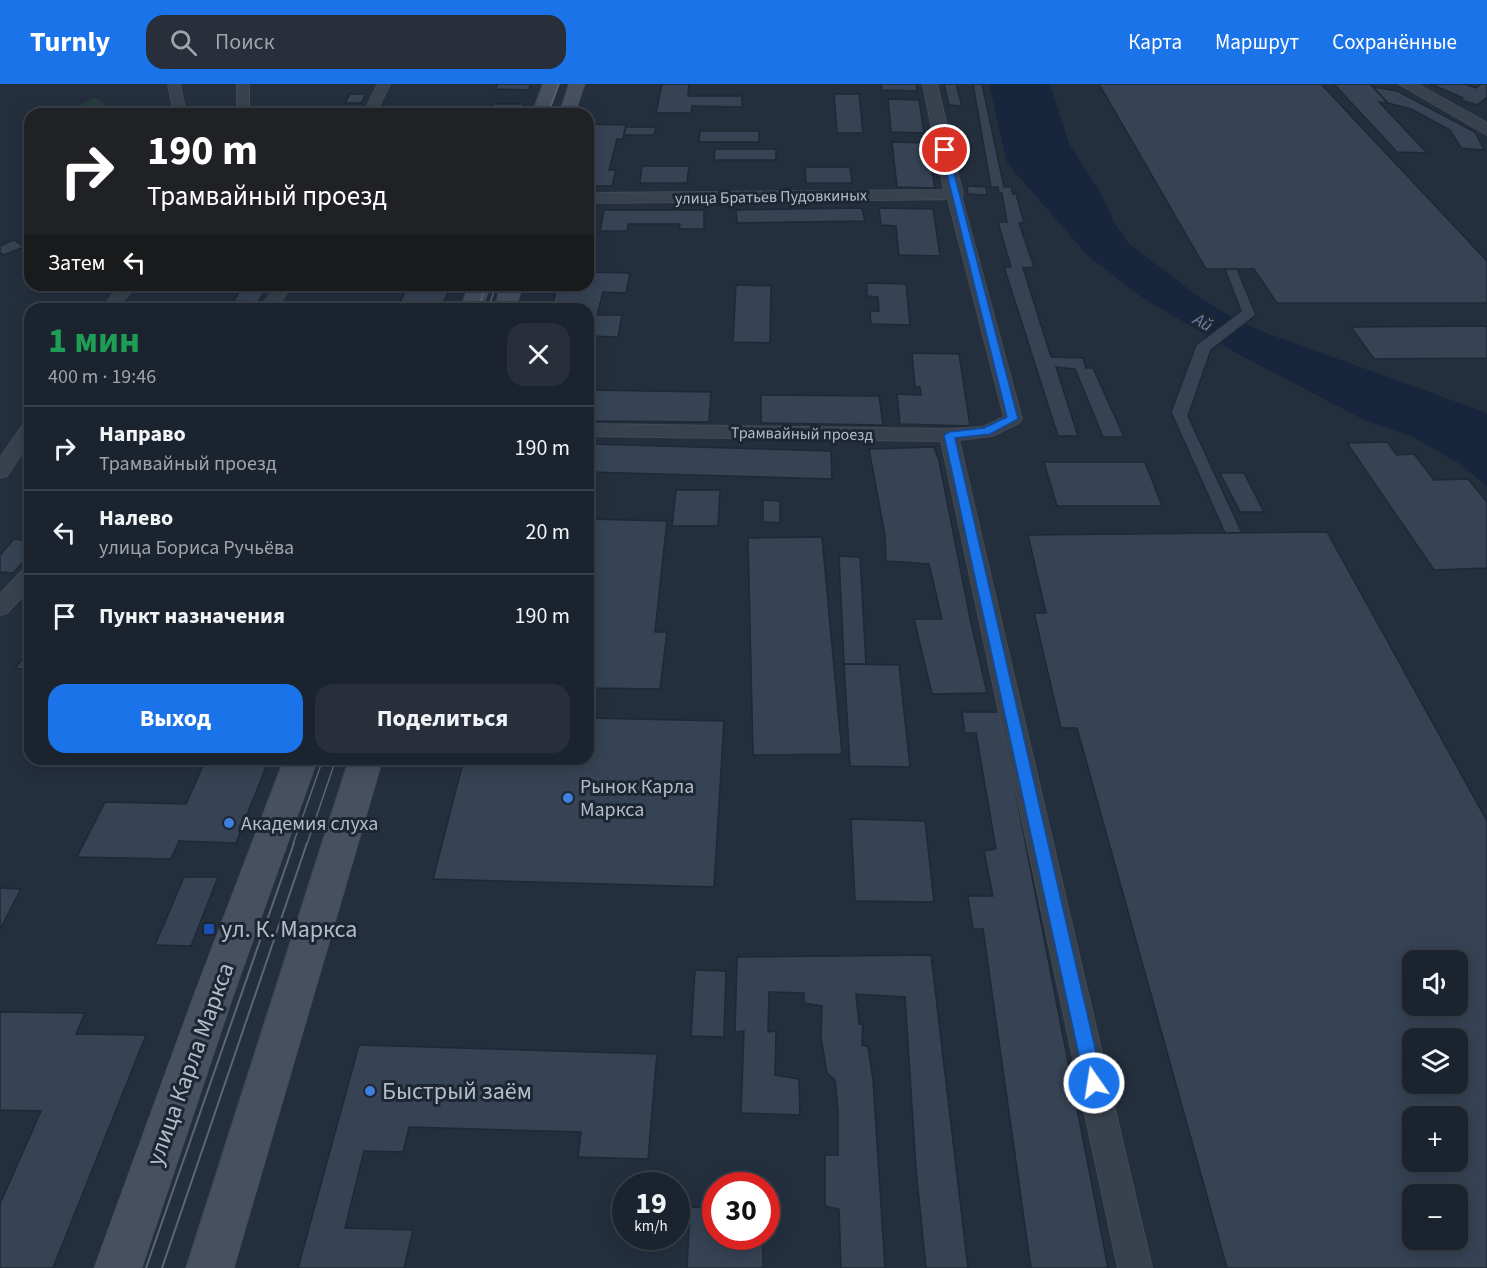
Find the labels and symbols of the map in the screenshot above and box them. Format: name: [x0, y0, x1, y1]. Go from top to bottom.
pin: [919, 124, 970, 175]
street label: улица Братьев Пудовкиных: [675, 184, 867, 210]
water label: Ай: [1188, 307, 1217, 338]
street label: Трамвайный проезд: [731, 422, 874, 446]
place label: Рынок Карла Маркса: [580, 773, 694, 824]
marker: Рынок Карла Маркса: [561, 791, 575, 805]
place label: Академия слуха: [241, 810, 378, 838]
marker: Академия слуха: [222, 816, 236, 830]
place label: ул. К. Маркса: [221, 912, 357, 947]
marker: ул. К. Маркса: [202, 922, 216, 936]
street label: улица Карла Маркса: [137, 958, 243, 1171]
position arrow: [1062, 1051, 1126, 1115]
place label: Быстрый заём: [382, 1074, 532, 1109]
marker: Быстрый заём: [363, 1084, 377, 1098]
speed limit sign: 30: [702, 1172, 780, 1250]

